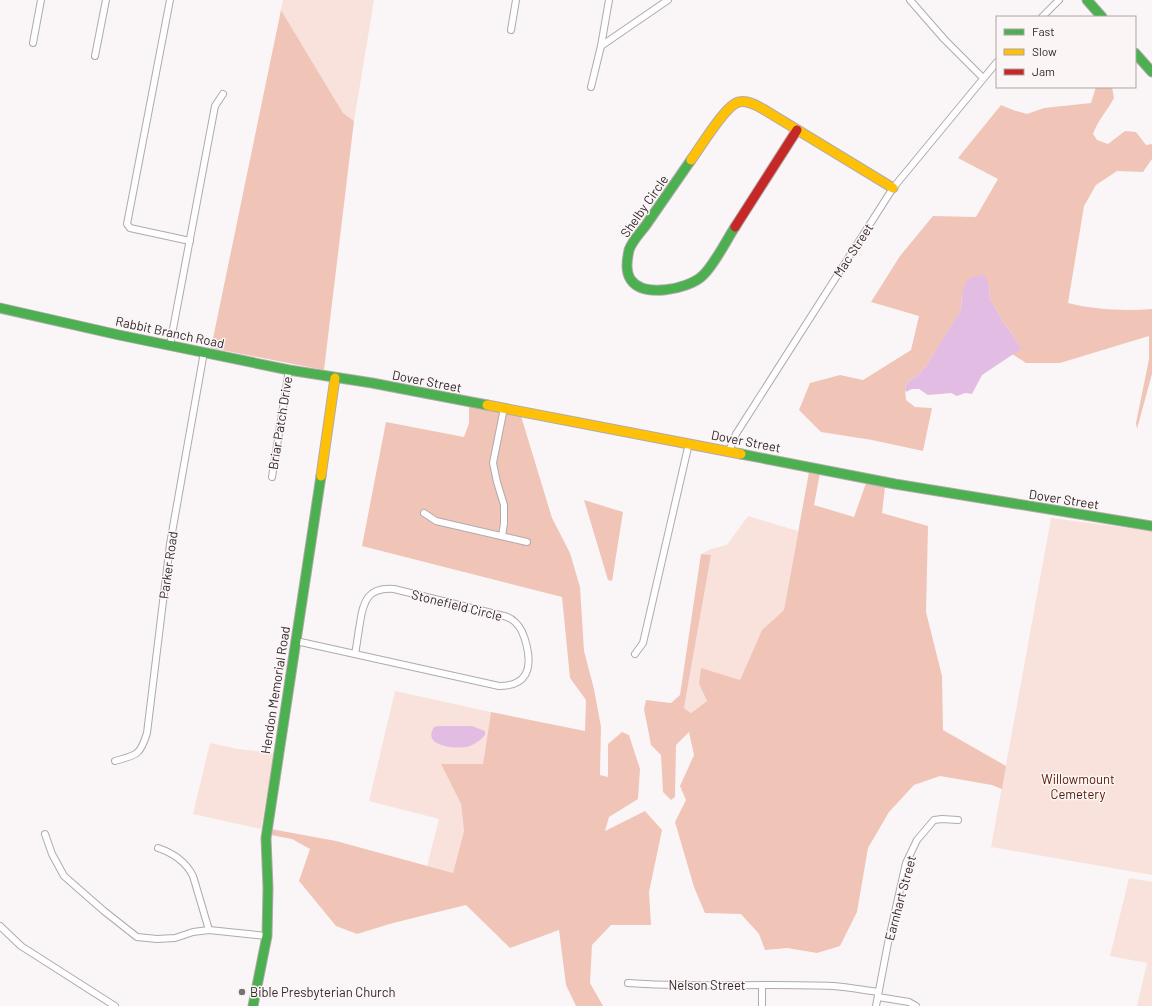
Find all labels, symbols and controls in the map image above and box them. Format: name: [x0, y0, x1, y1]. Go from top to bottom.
legend: [996, 16, 1136, 88]
text: Fast: [1032, 24, 1055, 38]
text: Slow: [1032, 44, 1057, 58]
text: Jam: [1032, 64, 1055, 78]
street label: Shelby Circle: [617, 172, 671, 240]
street label: Mac Street: [830, 220, 876, 280]
street label: Rabbit Branch Road: [114, 313, 226, 351]
street label: Dover Street: [391, 366, 463, 396]
street label: Briar Patch Drive: [265, 375, 295, 471]
street label: Dover Street: [710, 426, 782, 456]
street label: Dover Street: [1028, 486, 1100, 512]
street label: Parker Road: [155, 530, 181, 600]
street label: Stonefield Circle: [410, 586, 504, 624]
street label: Hendon Memorial Road: [257, 625, 293, 755]
park label: Willowmount Cemetery: [1041, 771, 1115, 802]
street label: Earnhart Street: [881, 854, 919, 942]
street label: Nelson Street: [668, 977, 746, 993]
place label: Bible Presbyterian Church: [250, 984, 396, 1000]
marker: Bible Presbyterian Church: [237, 987, 247, 997]

